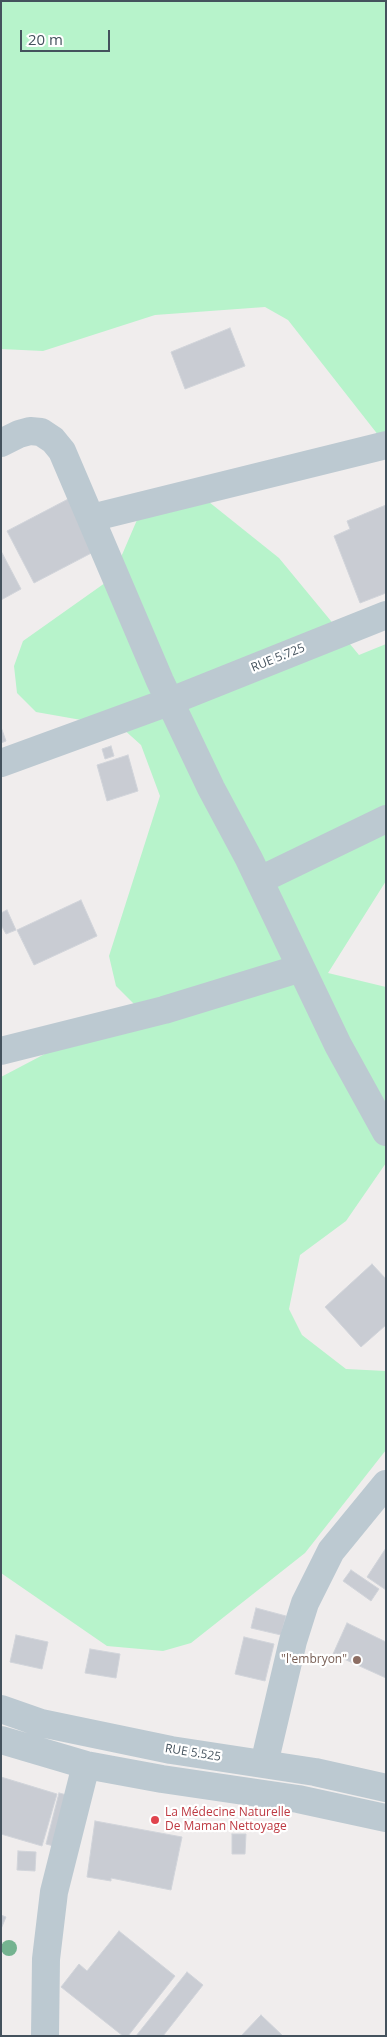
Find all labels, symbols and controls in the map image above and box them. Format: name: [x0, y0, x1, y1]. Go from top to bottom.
scale bar: [22, 20, 112, 52]
text: 20 m: [28, 29, 63, 49]
street label: RUE 5.725: [249, 641, 307, 675]
place label: "l'embryon": [281, 1653, 347, 1667]
marker: "l'embryon": [351, 1654, 363, 1666]
street label: RUE 5.525: [164, 1741, 222, 1765]
place label: La Médecine Naturelle De Maman Nettoyage: [165, 1806, 290, 1834]
marker: La Médecine Naturelle De Maman Nettoyage: [149, 1814, 161, 1826]

